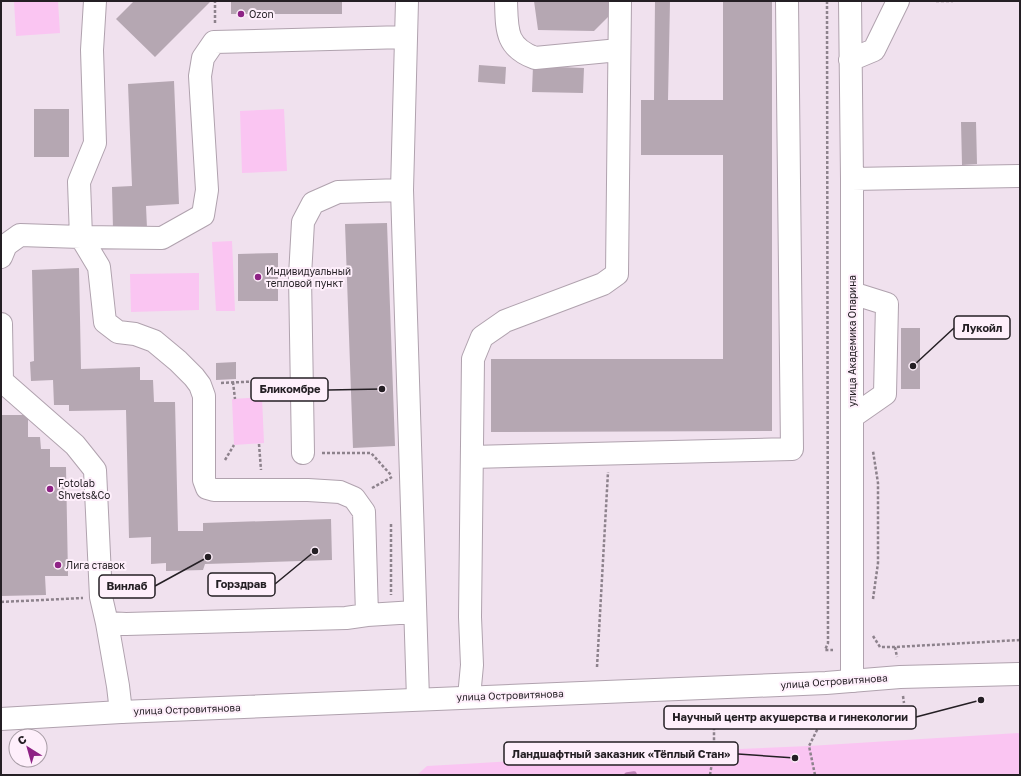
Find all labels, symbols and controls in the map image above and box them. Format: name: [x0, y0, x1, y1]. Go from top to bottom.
place label: Ozon: [249, 8, 274, 20]
marker: Ozon: [236, 9, 246, 19]
place label: Индивидуальный тепловой пункт: [266, 265, 351, 289]
marker: Индивидуальный тепловой пункт: [253, 272, 263, 282]
street label: улица Академика Опарина: [846, 275, 858, 407]
callout: Лукойл: [954, 316, 1010, 339]
text: Лукойл: [962, 321, 1002, 334]
callout: Бликомбре: [251, 378, 328, 401]
text: Бликомбре: [259, 382, 321, 395]
place label: Fotolab Shvets&Co: [58, 477, 110, 501]
marker: Fotolab Shvets&Co: [45, 484, 55, 494]
place label: Лига ставок: [66, 559, 125, 571]
marker: Лига ставок: [53, 560, 63, 570]
callout: Горздрав: [208, 573, 275, 596]
callout: Винлаб: [99, 575, 155, 598]
text: Горздрав: [215, 577, 267, 590]
text: Винлаб: [107, 579, 148, 592]
street label: улица Островитянова: [780, 671, 888, 691]
street label: улица Островитянова: [456, 687, 564, 703]
street label: улица Островитянова: [133, 701, 241, 717]
callout: Научный центр акушерства и гинекологии: [664, 706, 916, 729]
text: Научный центр акушерства и гинекологии: [672, 710, 908, 723]
north arrow: [8, 728, 48, 768]
text: С: [15, 732, 29, 747]
callout: Ландшафтный заказник «Тёплый Стан»: [504, 742, 738, 765]
text: Ландшафтный заказник «Тёплый Стан»: [512, 747, 730, 760]

